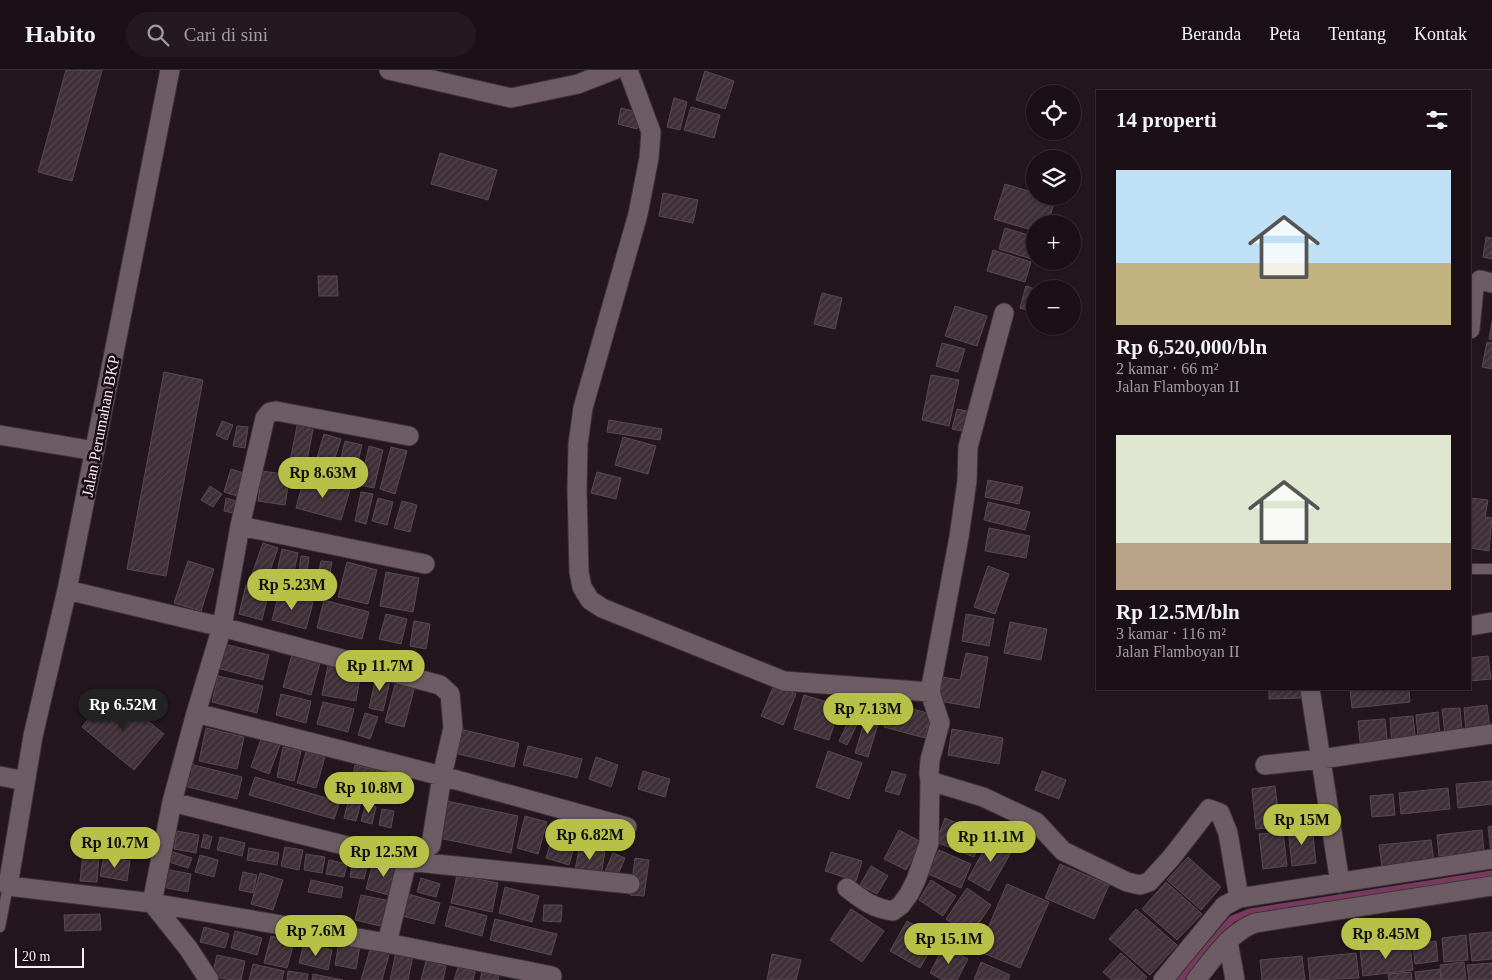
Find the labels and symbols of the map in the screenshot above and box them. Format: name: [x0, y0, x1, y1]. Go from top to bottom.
street label: Jalan Perumahan BKP: [78, 354, 123, 498]
pin: Rp 8.63M: [271, 456, 375, 499]
pin: Rp 5.23M: [240, 568, 344, 611]
pin: Rp 11.7M: [328, 650, 432, 692]
pin: Rp 6.52M: [71, 688, 175, 731]
pin: Rp 7.13M: [816, 692, 920, 735]
pin: Rp 10.8M: [317, 772, 421, 814]
pin: Rp 15M: [1261, 804, 1343, 846]
pin: Rp 6.82M: [538, 818, 642, 861]
pin: Rp 11.1M: [939, 820, 1043, 863]
pin: Rp 10.7M: [63, 826, 167, 869]
pin: Rp 12.5M: [332, 836, 436, 878]
pin: Rp 7.6M: [270, 914, 362, 957]
pin: Rp 8.45M: [1334, 918, 1438, 960]
pin: Rp 15.1M: [897, 922, 1001, 965]
scale bar: [15, 945, 84, 968]

